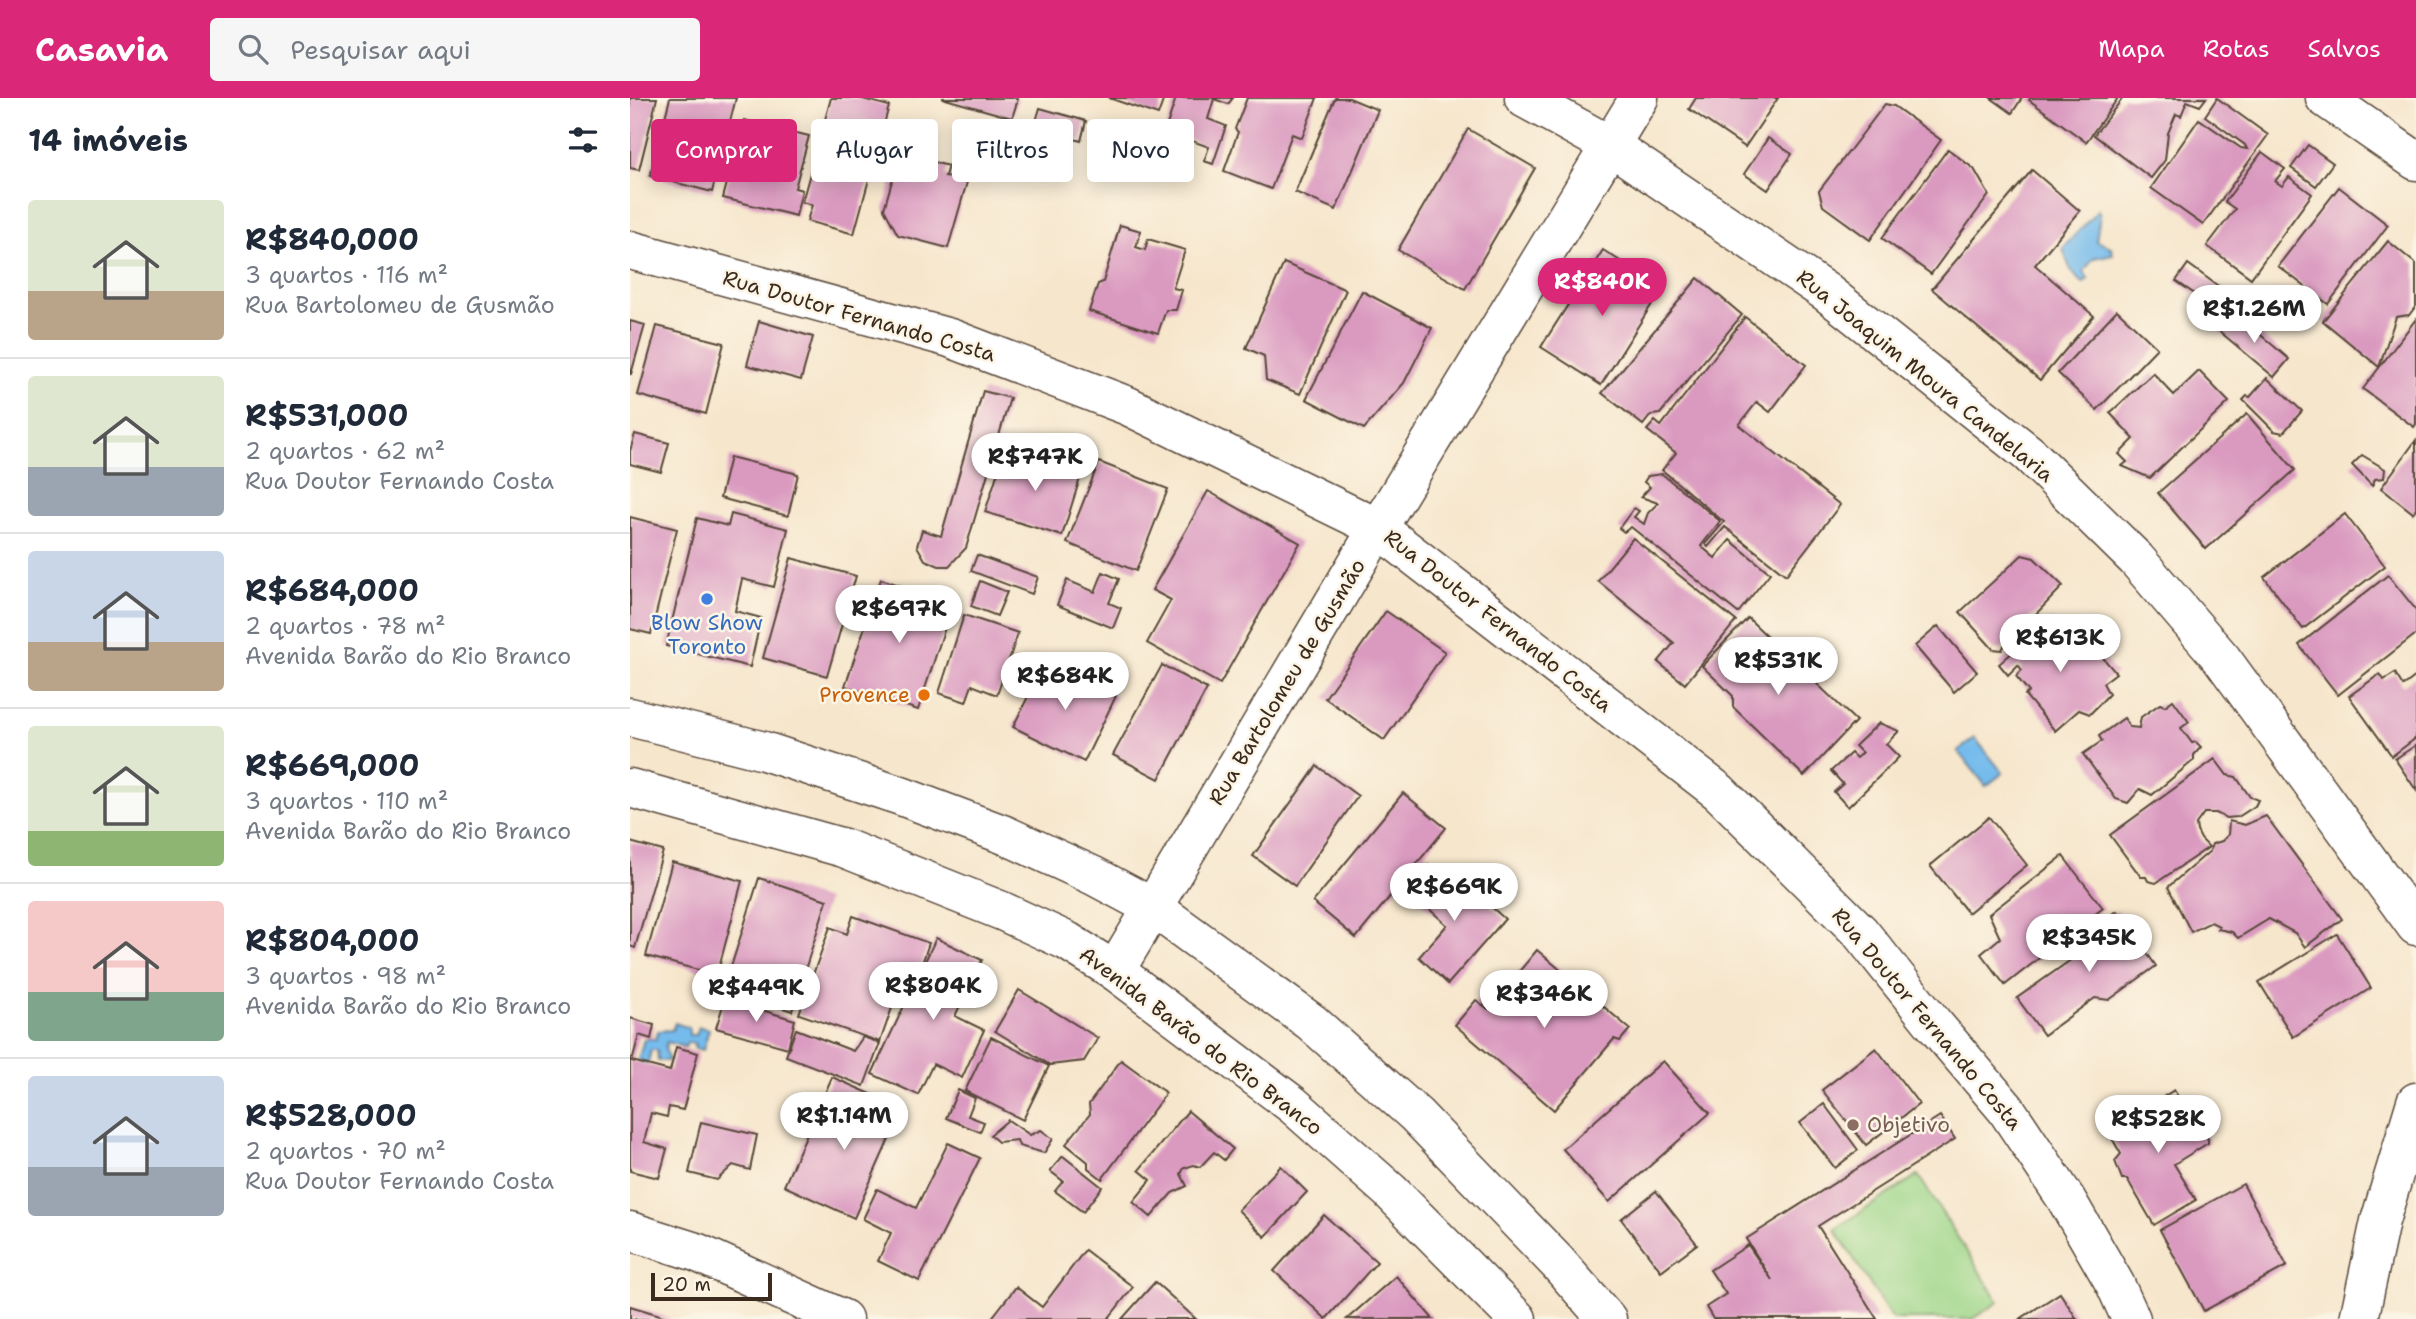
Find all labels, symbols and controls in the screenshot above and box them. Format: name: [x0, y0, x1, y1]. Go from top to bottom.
search box: [210, 18, 700, 81]
text: Casavia: [35, 27, 168, 72]
icon: search: [234, 30, 272, 68]
text: Pesquisar aqui: [290, 32, 471, 67]
text: Mapa: [2098, 33, 2165, 65]
text: Rotas: [2203, 33, 2270, 65]
text: Salvos: [2308, 33, 2381, 65]
chip: Comprar: [651, 119, 797, 182]
chip: Alugar: [811, 119, 938, 182]
chip: Filtros: [952, 119, 1073, 182]
chip: Novo: [1087, 119, 1194, 182]
text: 14 imóveis: [28, 120, 188, 161]
icon: filters: [564, 121, 602, 159]
text: R$840,000: [245, 219, 419, 260]
icon: home: [84, 228, 168, 312]
pin: R$840K: [1545, 258, 1659, 318]
text: 3 quartos · 116 m²: [245, 260, 448, 290]
street label: Rua Joaquim Moura Candelaria: [1791, 263, 2059, 489]
street label: Rua Doutor Fernando Costa: [719, 264, 999, 368]
text: R$840K: [1554, 266, 1650, 296]
pin: R$1.26M: [2189, 286, 2319, 345]
text: Rua Bartolomeu de Gusmão: [245, 290, 555, 320]
text: R$1.26M: [2202, 293, 2306, 323]
text: R$531,000: [245, 395, 408, 436]
icon: home: [84, 404, 168, 488]
pin: R$747K: [978, 434, 1092, 493]
text: 2 quartos · 62 m²: [245, 436, 445, 466]
text: R$747K: [987, 441, 1083, 471]
text: Rua Doutor Fernando Costa: [245, 466, 554, 496]
street label: Rua Doutor Fernando Costa: [1378, 523, 1618, 719]
street label: Rua Bartolomeu de Gusmão: [1202, 554, 1372, 810]
text: R$684,000: [245, 570, 419, 611]
icon: home: [84, 579, 168, 663]
pin: R$697K: [842, 586, 956, 645]
marker: Blow Show Toronto: [699, 591, 715, 607]
text: R$697K: [851, 593, 947, 623]
place label: Blow Show Toronto: [651, 609, 763, 661]
text: 2 quartos · 78 m²: [245, 611, 446, 641]
pin: R$613K: [2003, 614, 2117, 674]
text: R$613K: [2016, 622, 2104, 652]
pin: R$531K: [1721, 638, 1835, 697]
text: Avenida Barão do Rio Branco: [245, 641, 571, 671]
text: R$531K: [1734, 645, 1822, 675]
pin: R$684K: [1008, 652, 1122, 712]
text: R$684K: [1017, 660, 1113, 690]
place label: Provence: [819, 681, 910, 709]
marker: Provence: [916, 687, 932, 703]
text: R$669,000: [245, 745, 420, 786]
icon: home: [84, 754, 168, 838]
text: 3 quartos · 110 m²: [245, 786, 448, 816]
text: Avenida Barão do Rio Branco: [245, 816, 571, 846]
pin: R$669K: [1397, 864, 1511, 923]
text: R$669K: [1406, 871, 1502, 901]
street label: Rua Doutor Fernando Costa: [1826, 902, 2028, 1136]
pin: R$345K: [2032, 914, 2146, 974]
text: R$804,000: [245, 920, 419, 961]
text: R$345K: [2042, 922, 2136, 952]
icon: home: [84, 929, 168, 1013]
street label: Avenida Barão do Rio Branco: [1074, 940, 1328, 1142]
text: 3 quartos · 98 m²: [245, 961, 446, 991]
pin: R$804K: [876, 962, 990, 1022]
pin: R$449K: [699, 964, 813, 1024]
text: R$804K: [885, 970, 981, 1000]
pin: R$346K: [1487, 970, 1601, 1030]
text: R$449K: [708, 972, 804, 1002]
text: R$346K: [1496, 978, 1592, 1008]
text: Avenida Barão do Rio Branco: [245, 991, 571, 1021]
pin: R$1.14M: [779, 1093, 909, 1152]
text: R$528,000: [245, 1095, 417, 1136]
pin: R$528K: [2101, 1096, 2215, 1155]
text: R$1.14M: [796, 1100, 892, 1130]
text: R$528K: [2111, 1103, 2205, 1133]
icon: home: [84, 1104, 168, 1188]
place label: Objetivo: [1867, 1111, 1950, 1139]
marker: Objetivo: [1845, 1117, 1861, 1133]
text: 2 quartos · 70 m²: [245, 1136, 446, 1166]
text: Rua Doutor Fernando Costa: [245, 1166, 554, 1196]
scale bar: [651, 1270, 772, 1302]
text: 20 m: [662, 1272, 711, 1297]

